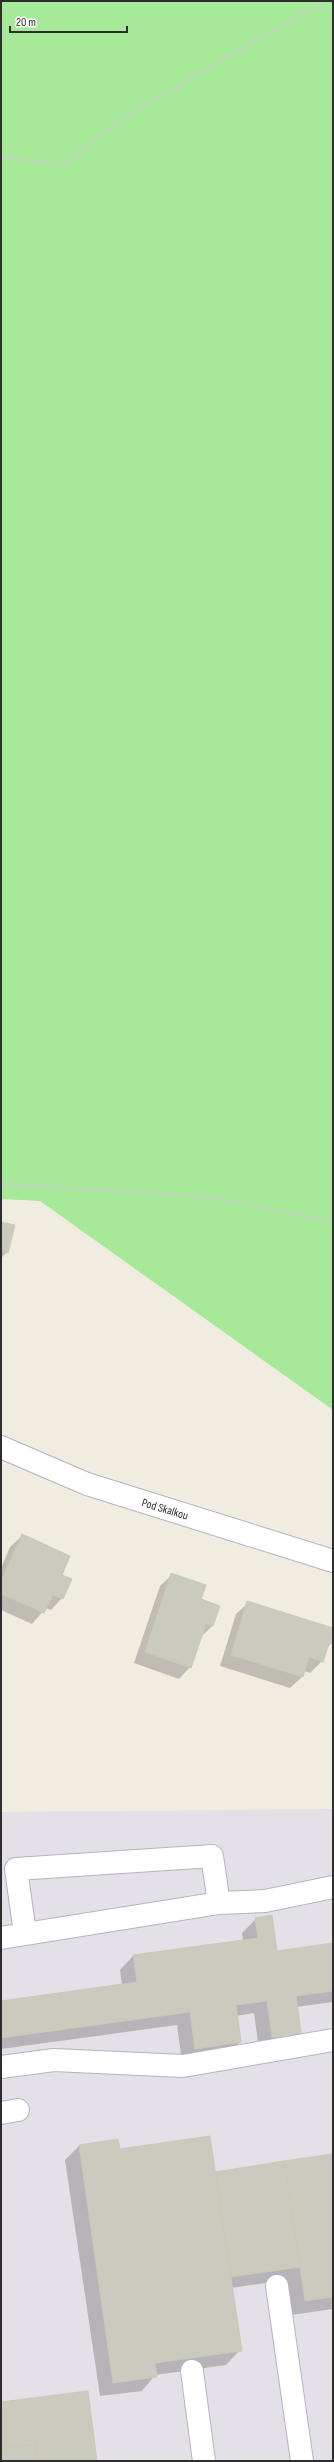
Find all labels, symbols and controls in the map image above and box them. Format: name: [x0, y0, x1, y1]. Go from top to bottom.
scale bar: [10, 8, 127, 34]
text: 20 m: [16, 15, 36, 30]
street label: Pod Skalkou: [140, 1495, 190, 1524]

